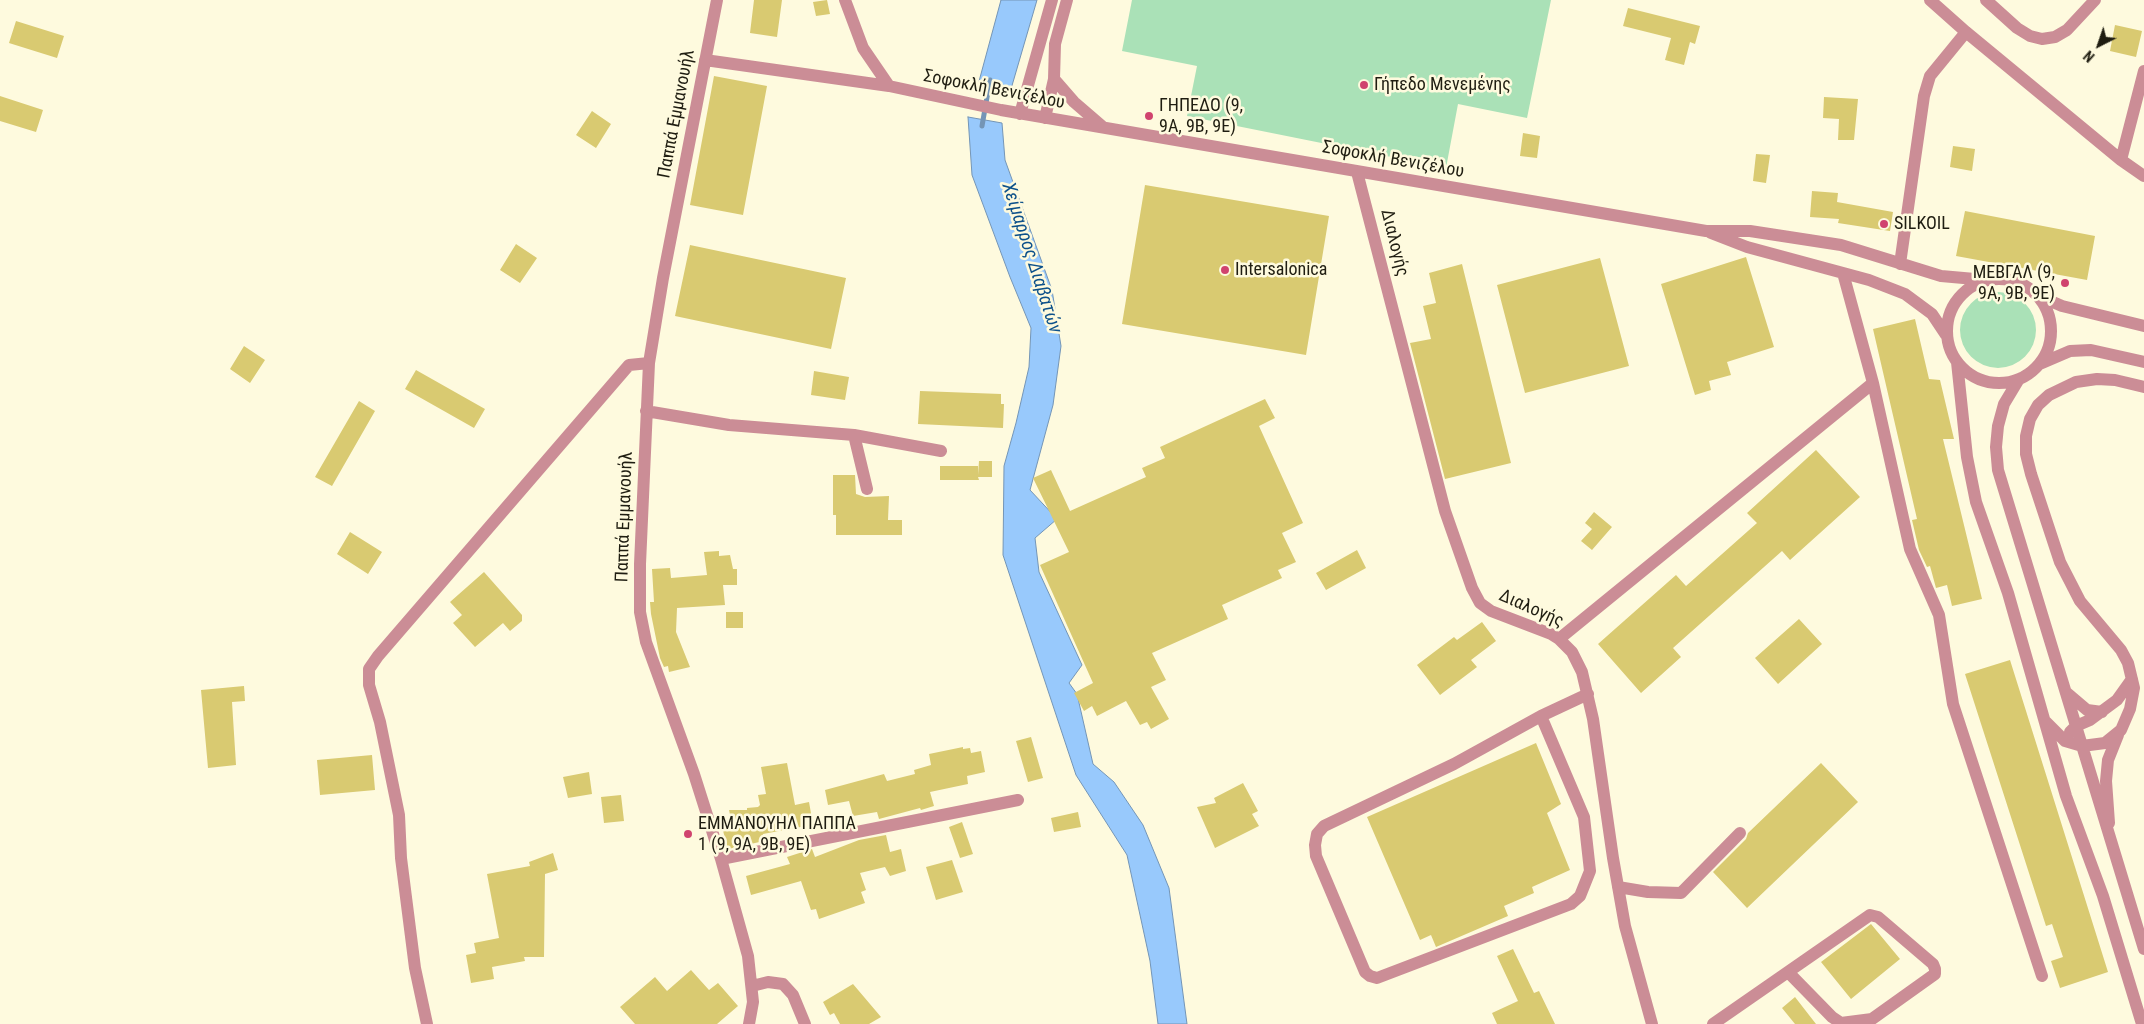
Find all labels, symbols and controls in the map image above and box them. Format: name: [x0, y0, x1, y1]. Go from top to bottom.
north arrow: [2074, 20, 2124, 70]
text: N: [2081, 47, 2098, 65]
street label: Παππά Εμμανουήλ: [654, 48, 700, 180]
street label: Σοφοκλή Βενιζέλου: [921, 66, 1067, 114]
place label: Γήπεδο Μενεμένης: [1374, 74, 1511, 96]
marker: Γήπεδο Μενεμένης: [1358, 79, 1370, 91]
place label: ΓΗΠΕΔΟ (9, 9Α, 9Β, 9Ε): [1159, 95, 1243, 138]
marker: ΓΗΠΕΔΟ (9, 9Α, 9Β, 9Ε): [1143, 110, 1155, 122]
street label: Σοφοκλή Βενιζέλου: [1320, 137, 1466, 183]
water label: Χείμαρρος Διαβατών: [996, 180, 1066, 336]
street label: Διαλογής: [1375, 207, 1413, 279]
place label: SILKOIL: [1894, 213, 1950, 235]
marker: SILKOIL: [1878, 218, 1890, 230]
place label: Intersalonica: [1235, 259, 1327, 281]
place label: ΜΕΒΓΑΛ (9, 9Α, 9Β, 9Ε): [1973, 262, 2055, 304]
marker: Intersalonica: [1219, 264, 1231, 276]
marker: ΜΕΒΓΑΛ (9, 9Α, 9Β, 9Ε): [2059, 277, 2071, 289]
street label: Παππά Εμμανουήλ: [612, 451, 638, 583]
street label: Διαλογής: [1495, 585, 1567, 633]
place label: ΕΜΜΑΝΟΥΗΛ ΠΑΠΠΑ 1 (9, 9Α, 9Β, 9Ε): [698, 813, 856, 856]
marker: ΕΜΜΑΝΟΥΗΛ ΠΑΠΠΑ 1 (9, 9Α, 9Β, 9Ε): [682, 828, 694, 840]

